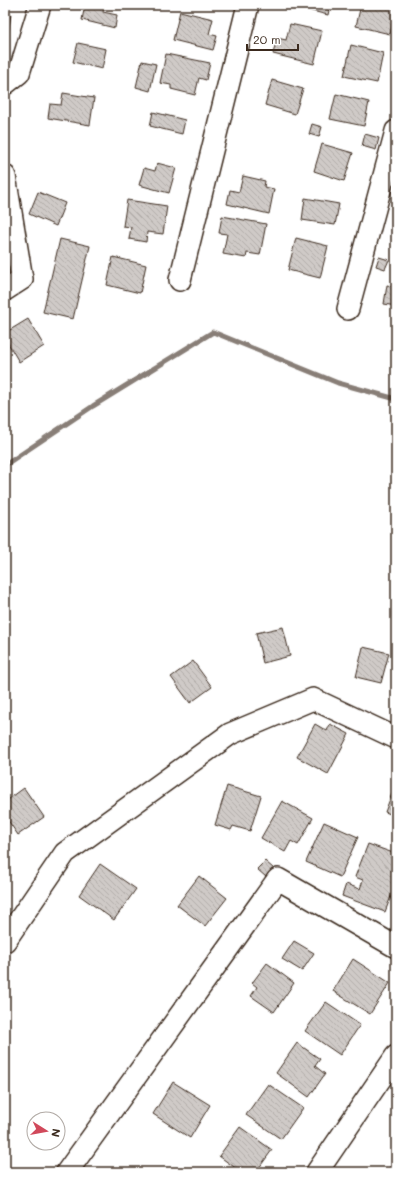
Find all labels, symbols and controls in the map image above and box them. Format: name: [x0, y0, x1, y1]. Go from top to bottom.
scale bar: [247, 26, 298, 52]
text: 20 m: [253, 31, 281, 47]
north arrow: [26, 1111, 66, 1151]
text: N: [48, 1127, 64, 1139]

